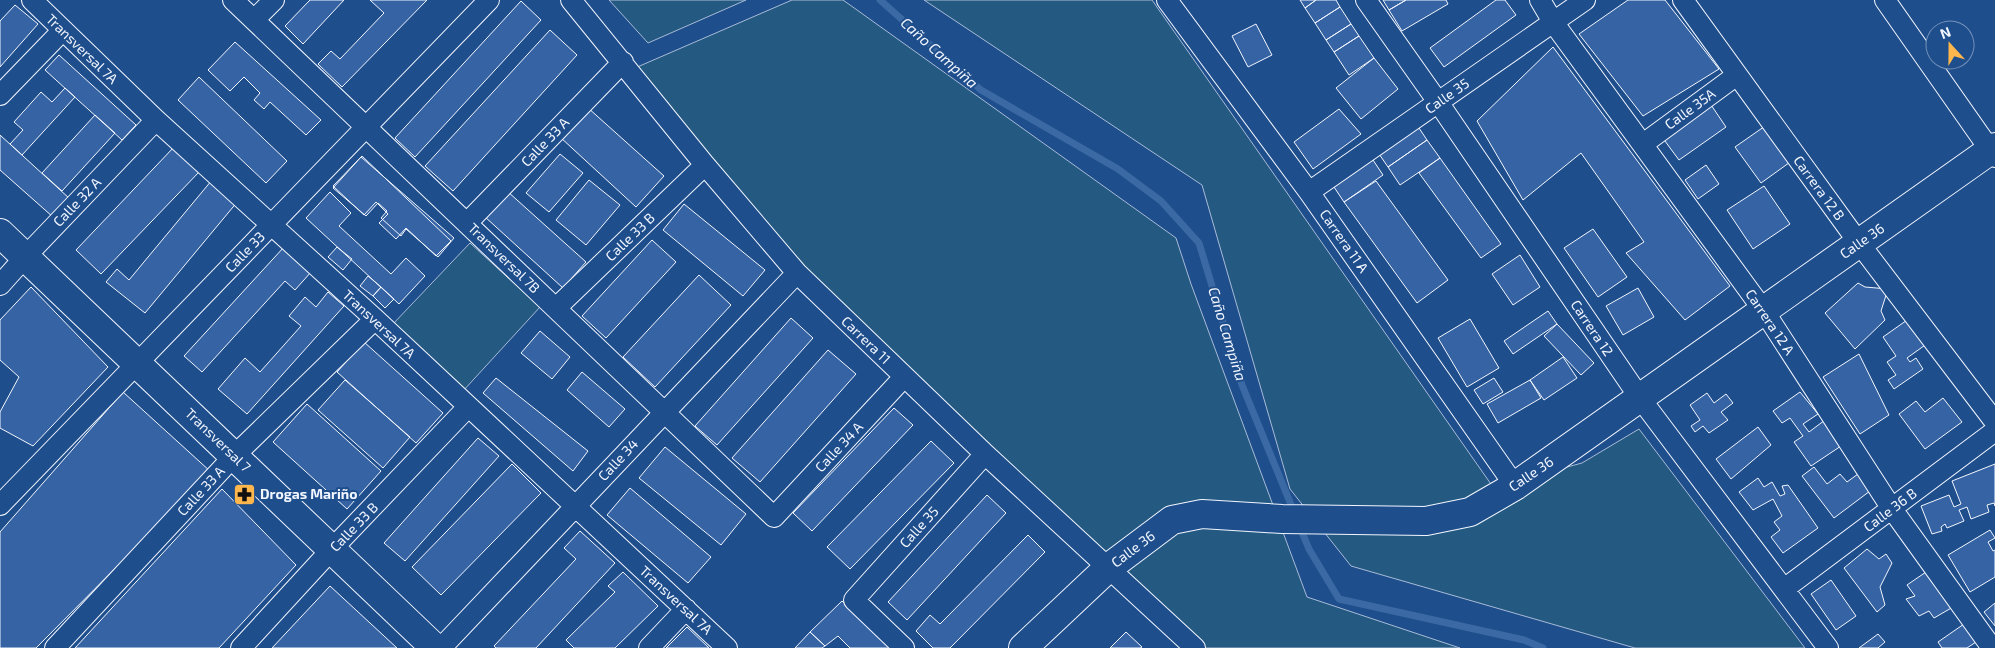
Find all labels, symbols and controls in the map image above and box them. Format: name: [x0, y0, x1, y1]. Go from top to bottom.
street label: Transversal 7A: [43, 10, 122, 87]
water label: Caño Campiña: [898, 13, 982, 91]
north arrow: [1925, 20, 1975, 70]
text: N: [1937, 23, 1953, 42]
street label: Calle 35: [1421, 74, 1472, 117]
street label: Calle 35A: [1661, 84, 1719, 133]
street label: Calle 33 A: [517, 113, 572, 170]
street label: Carrera 12 B: [1790, 152, 1849, 223]
street label: Calle 32 A: [49, 173, 104, 230]
street label: Carrera 11 A: [1316, 206, 1373, 276]
street label: Calle 33 B: [601, 209, 658, 264]
street label: Transversal 7B: [465, 219, 544, 296]
street label: Calle 36: [1836, 219, 1887, 262]
street label: Calle 33: [221, 228, 268, 276]
water label: Caño Campiña: [1205, 285, 1251, 383]
street label: Transversal 7A: [340, 286, 419, 362]
street label: Carrera 12 A: [1742, 286, 1799, 358]
street label: Carrera 12: [1567, 296, 1617, 359]
street label: Carrera 11: [838, 312, 894, 367]
street label: Transversal 7: [182, 404, 255, 475]
street label: Calle 34 A: [811, 418, 866, 475]
street label: Calle 34: [594, 435, 641, 484]
street label: Calle 36: [1505, 452, 1556, 495]
street label: Calle 33 A: [173, 462, 228, 519]
pharmacy icon: Drogas Mariño: [232, 482, 256, 506]
street label: Calle 36 B: [1860, 484, 1920, 535]
place label: Drogas Mariño: [260, 485, 358, 502]
street label: Calle 33 B: [326, 498, 381, 555]
street label: Calle 35: [896, 502, 942, 551]
street label: Calle 36: [1107, 527, 1158, 571]
street label: Transversal 7A: [637, 562, 716, 638]

